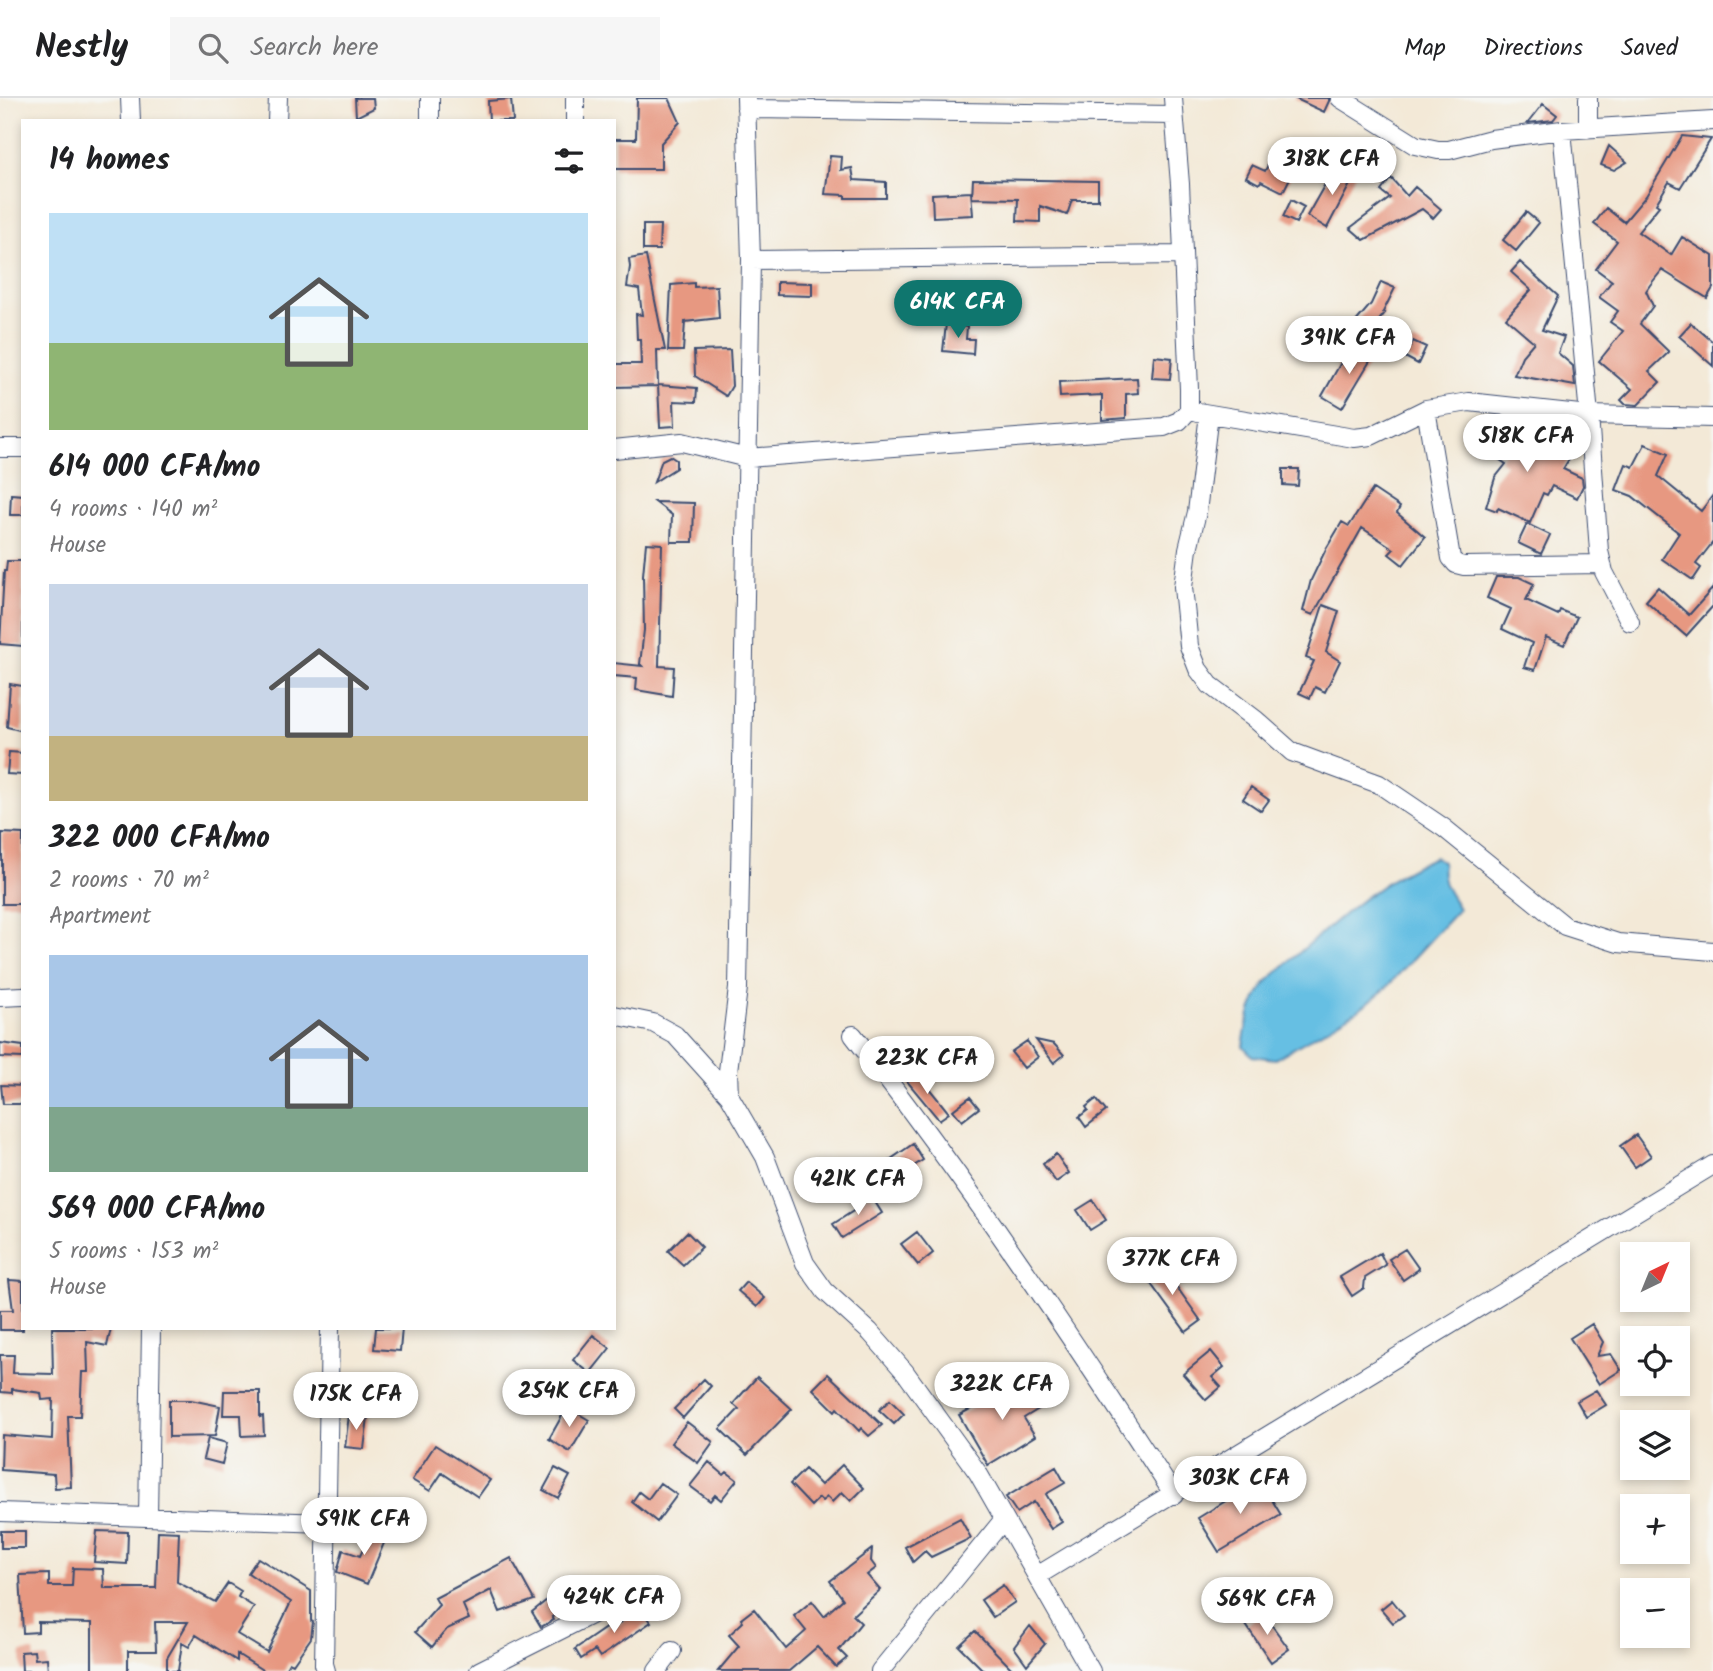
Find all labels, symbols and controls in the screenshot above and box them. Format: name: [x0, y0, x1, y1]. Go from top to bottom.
search box: [170, 17, 660, 80]
text: Nestly: [35, 22, 128, 75]
text: Search here: [250, 27, 378, 69]
icon: search: [194, 29, 232, 67]
text: Map: [1404, 29, 1446, 68]
text: Directions: [1484, 29, 1583, 68]
text: Saved: [1621, 29, 1678, 68]
text: 14 homes: [49, 137, 170, 185]
pin: 318K CFA: [1260, 138, 1404, 197]
icon: filters: [550, 142, 588, 180]
text: 318K CFA: [1284, 142, 1380, 178]
icon: home: [256, 259, 382, 385]
pin: 614K CFA: [886, 280, 1030, 340]
text: 614K CFA: [910, 285, 1006, 321]
pin: 391K CFA: [1277, 316, 1421, 376]
text: 391K CFA: [1301, 321, 1397, 357]
pin: 518K CFA: [1455, 414, 1599, 474]
text: 518K CFA: [1479, 419, 1575, 455]
text: 614 000 CFA/mo: [49, 444, 260, 492]
text: 4 rooms · 140 m²: [49, 492, 217, 528]
text: House: [49, 528, 106, 564]
icon: home: [256, 630, 382, 756]
text: 322 000 CFA/mo: [49, 815, 270, 863]
text: 2 rooms · 70 m²: [49, 863, 209, 899]
text: Apartment: [49, 899, 151, 935]
icon: home: [256, 1001, 382, 1127]
pin: 223K CFA: [855, 1037, 999, 1096]
text: 223K CFA: [875, 1041, 979, 1077]
pin: 421K CFA: [786, 1158, 930, 1217]
text: 421K CFA: [810, 1162, 906, 1198]
text: 569 000 CFA/mo: [49, 1186, 265, 1234]
text: 5 rooms · 153 m²: [49, 1234, 218, 1270]
pin: 377K CFA: [1100, 1238, 1244, 1297]
text: 377K CFA: [1123, 1242, 1221, 1278]
north arrow: [1620, 1242, 1690, 1312]
map controls: [1620, 1242, 1690, 1648]
text: House: [49, 1270, 106, 1306]
button: locate: [1620, 1326, 1690, 1396]
pin: 322K CFA: [930, 1362, 1074, 1422]
text: 322K CFA: [950, 1367, 1054, 1403]
pin: 254K CFA: [497, 1370, 641, 1429]
pin: 175K CFA: [284, 1372, 428, 1432]
text: 254K CFA: [518, 1374, 620, 1410]
text: 175K CFA: [309, 1377, 403, 1413]
button: layers: [1620, 1410, 1690, 1480]
pin: 303K CFA: [1168, 1456, 1312, 1516]
text: 303K CFA: [1190, 1461, 1290, 1497]
button: +: [1620, 1494, 1690, 1564]
pin: 591K CFA: [292, 1498, 436, 1557]
text: 591K CFA: [317, 1502, 411, 1538]
pin: 424K CFA: [542, 1576, 686, 1635]
pin: 569K CFA: [1195, 1578, 1339, 1637]
button: −: [1620, 1578, 1690, 1648]
text: 424K CFA: [563, 1580, 665, 1616]
text: 569K CFA: [1217, 1582, 1317, 1618]

